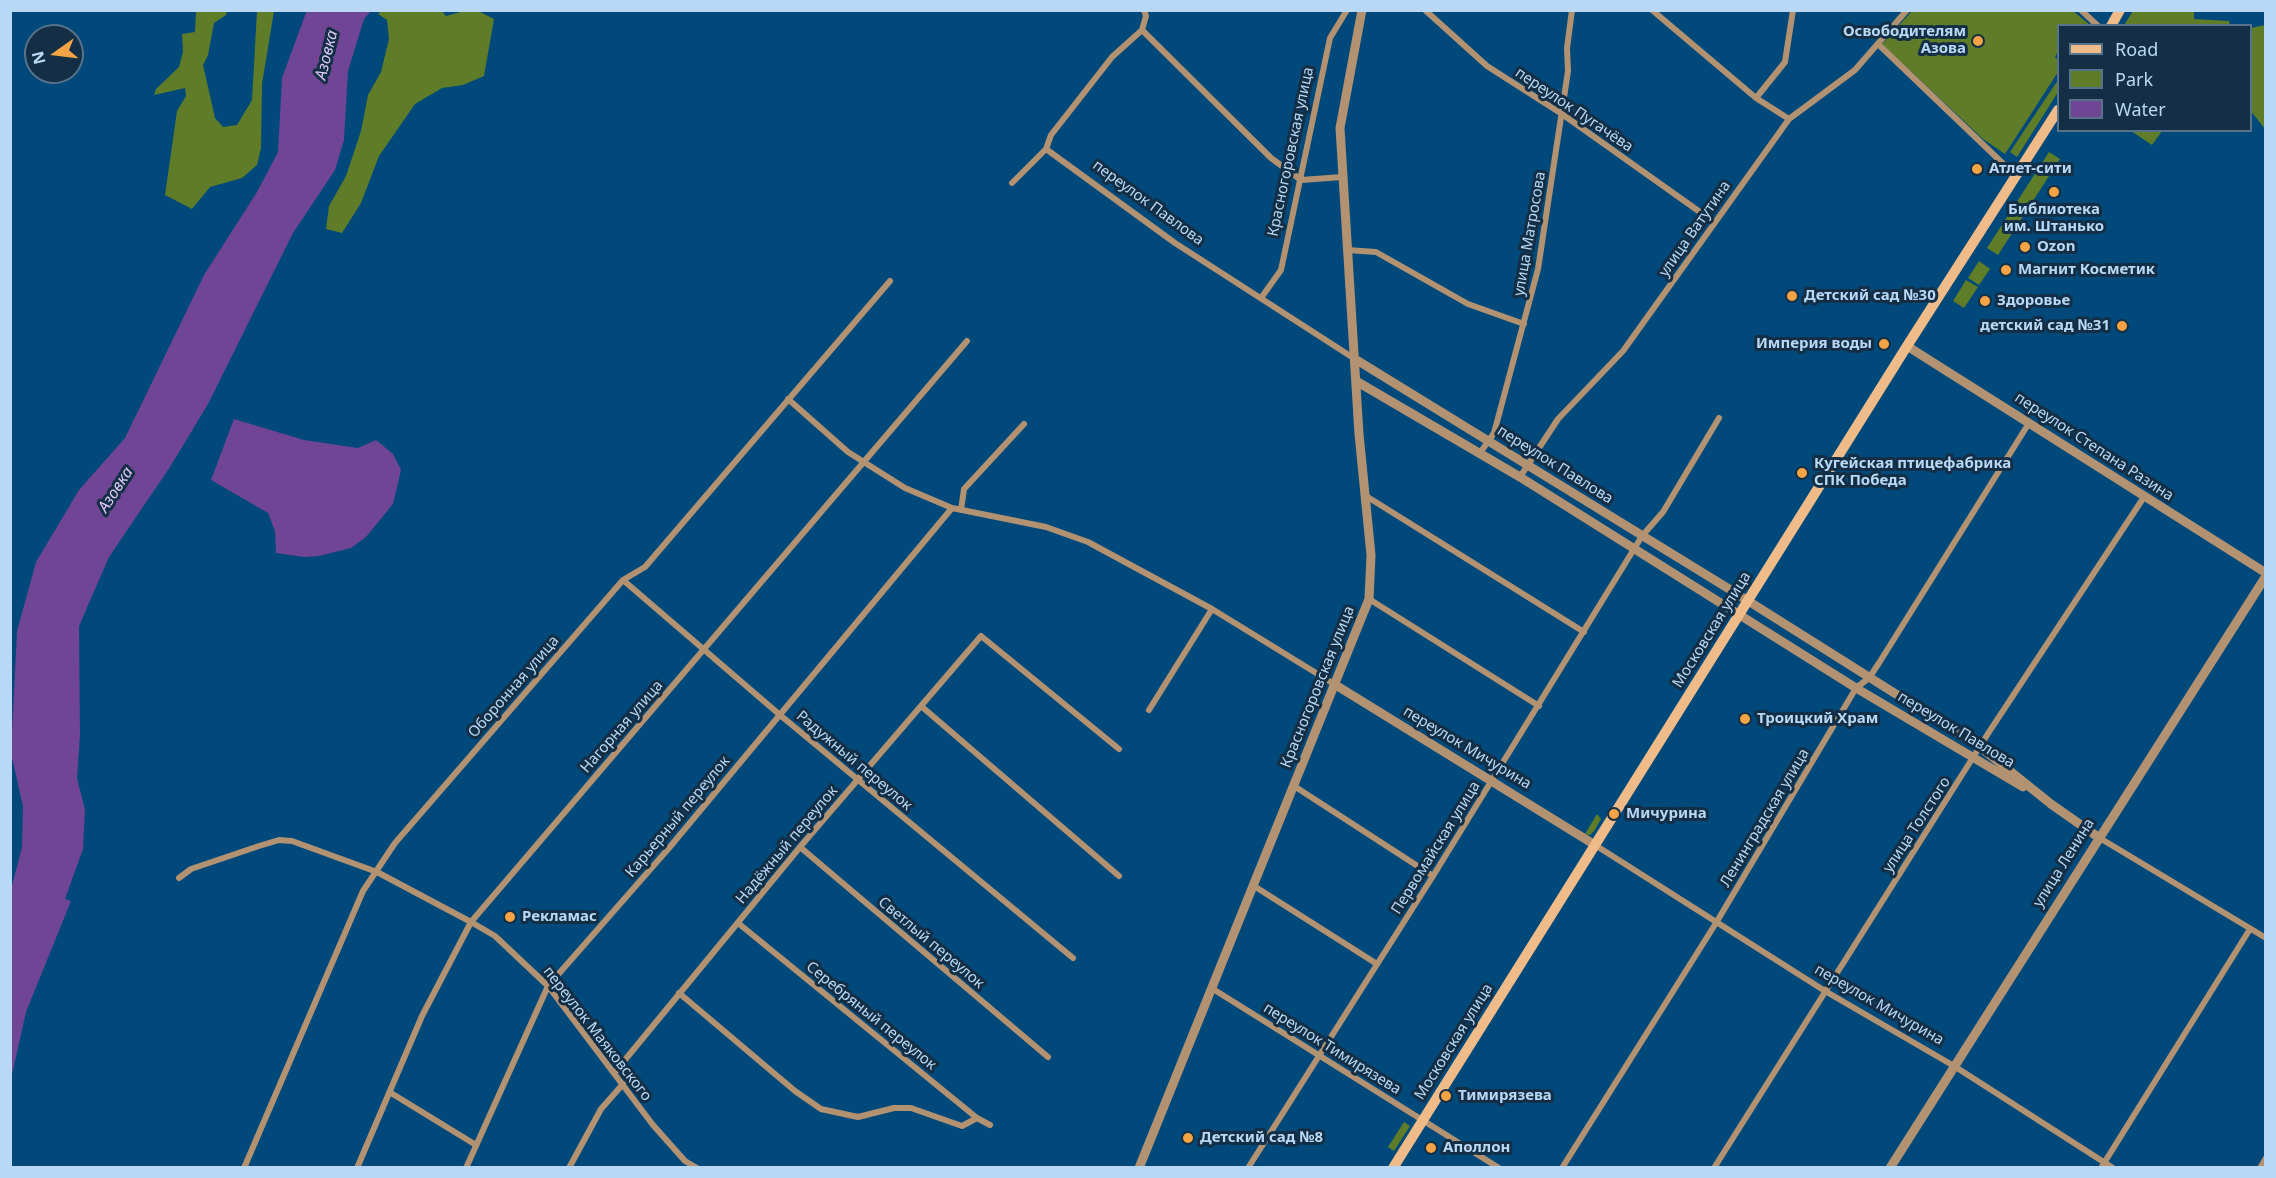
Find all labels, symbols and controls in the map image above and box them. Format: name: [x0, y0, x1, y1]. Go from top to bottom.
place label: Освободителям Азова: [1843, 23, 1966, 58]
north arrow: [24, 24, 84, 84]
legend: [2057, 24, 2252, 132]
water label: Азовка: [312, 28, 342, 82]
marker: Освободителям Азова: [1971, 34, 1985, 48]
text: Road: [2115, 37, 2158, 61]
text: N: [26, 49, 51, 67]
street label: переулок Пугачёва: [1512, 64, 1636, 156]
street label: Красногоровская улица: [1264, 66, 1318, 238]
text: Park: [2115, 67, 2153, 91]
text: Water: [2115, 97, 2166, 121]
street label: переулок Павлова: [1089, 157, 1207, 249]
place label: Атлет-сити: [1989, 160, 2072, 178]
marker: Атлет-сити: [1970, 162, 1984, 176]
street label: улица Матросова: [1510, 170, 1550, 298]
street label: улица Ватутина: [1655, 178, 1735, 280]
marker: Библиотека им. Штанько: [2047, 185, 2061, 199]
place label: Библиотека им. Штанько: [2004, 201, 2104, 236]
place label: Ozon: [2037, 238, 2075, 256]
marker: Ozon: [2018, 240, 2032, 254]
place label: Магнит Косметик: [2018, 261, 2155, 279]
marker: Магнит Косметик: [1999, 263, 2013, 277]
place label: Детский сад №30: [1804, 287, 1936, 305]
marker: Детский сад №30: [1785, 289, 1799, 303]
place label: Здоровье: [1997, 292, 2070, 310]
marker: Здоровье: [1978, 294, 1992, 308]
place label: детский сад №31: [1980, 317, 2110, 335]
marker: детский сад №31: [2115, 319, 2129, 333]
place label: Империя воды: [1756, 335, 1872, 353]
marker: Империя воды: [1877, 337, 1891, 351]
street label: переулок Степана Разина: [2011, 389, 2177, 505]
street label: переулок Павлова: [1494, 422, 1616, 508]
place label: Кугейская птицефабрика СПК Победа: [1814, 455, 2011, 490]
water label: Азовка: [94, 464, 138, 516]
marker: Кугейская птицефабрика СПК Победа: [1795, 466, 1809, 480]
street label: Московская улица: [1669, 569, 1755, 691]
street label: Красногоровская улица: [1277, 604, 1359, 770]
street label: Оборонная улица: [465, 632, 563, 742]
street label: Нагорная улица: [577, 677, 667, 777]
street label: переулок Павлова: [1894, 688, 2018, 772]
street label: переулок Мичурина: [1400, 703, 1534, 793]
street label: Радужный переулок: [792, 707, 916, 815]
place label: Троицкий Храм: [1757, 710, 1878, 728]
marker: Троицкий Храм: [1738, 712, 1752, 726]
street label: Ленинградская улица: [1717, 746, 1813, 890]
street label: Карьерный переулок: [622, 753, 734, 881]
street label: улица Толстого: [1879, 774, 1955, 876]
street label: Первомайская улица: [1388, 778, 1484, 918]
street label: Надёжный переулок: [732, 782, 842, 908]
place label: Мичурина: [1626, 805, 1707, 823]
marker: Мичурина: [1607, 807, 1621, 821]
street label: улица Ленина: [2030, 815, 2098, 911]
street label: Светлый переулок: [874, 893, 988, 993]
place label: Рекламас: [522, 908, 597, 926]
marker: Рекламас: [503, 910, 517, 924]
street label: Серебряный переулок: [802, 958, 940, 1074]
street label: переулок Мичурина: [1811, 961, 1947, 1049]
street label: переулок Маяковского: [539, 963, 655, 1105]
street label: Московская улица: [1411, 981, 1497, 1103]
street label: переулок Тимирязева: [1260, 999, 1404, 1099]
place label: Тимирязева: [1458, 1087, 1552, 1105]
marker: Тимирязева: [1439, 1089, 1453, 1103]
place label: Детский сад №8: [1200, 1129, 1323, 1147]
marker: Детский сад №8: [1181, 1131, 1195, 1145]
place label: Аполлон: [1443, 1139, 1510, 1157]
marker: Аполлон: [1424, 1141, 1438, 1155]

